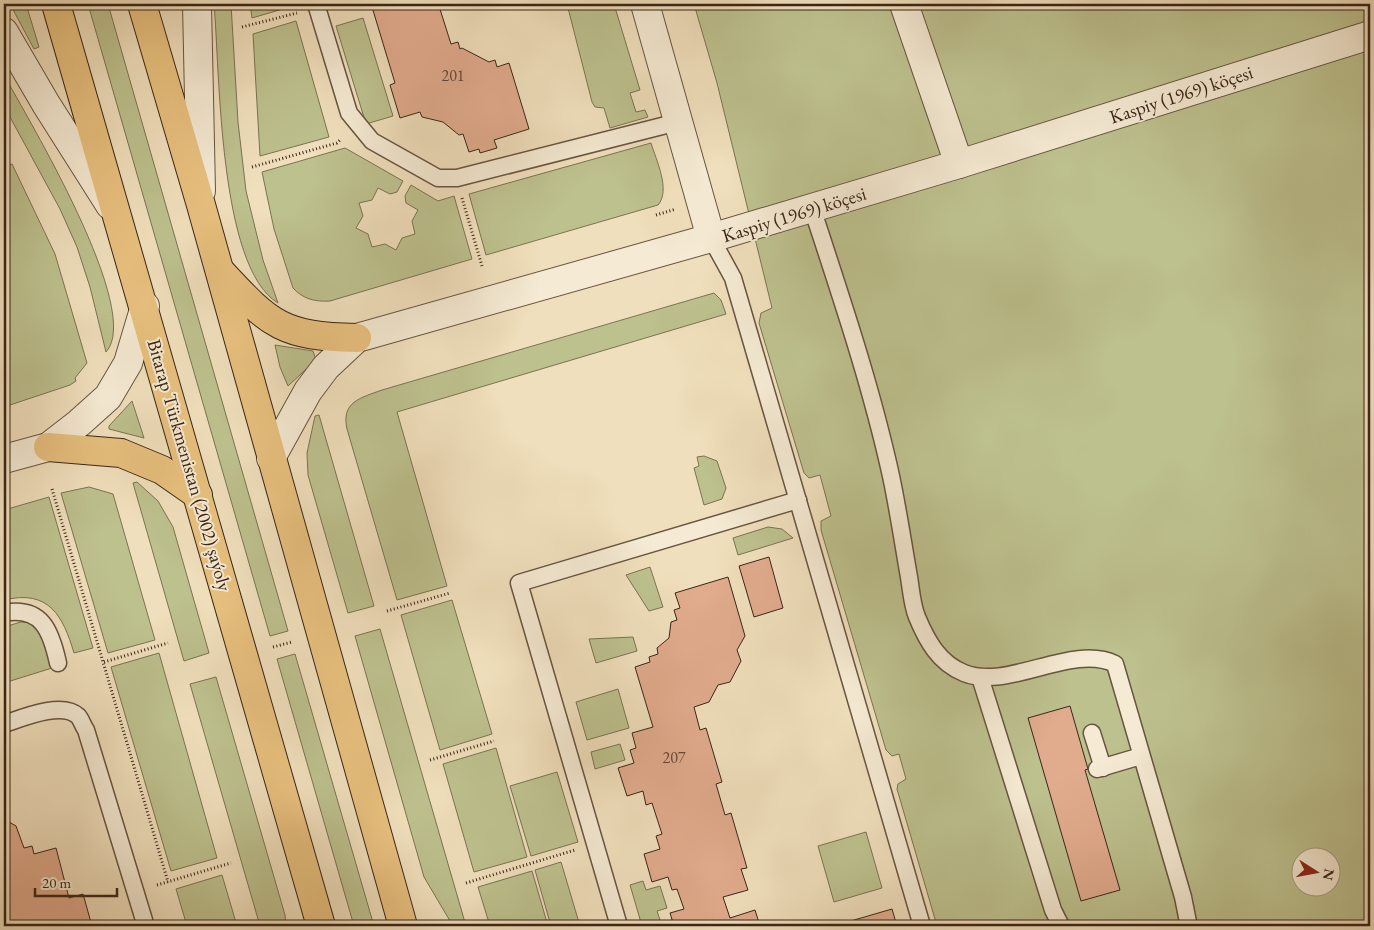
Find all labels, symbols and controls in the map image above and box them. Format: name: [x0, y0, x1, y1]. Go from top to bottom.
street label: Kaspiy (1969) köçesi: [1106, 59, 1256, 129]
house number: 201: [441, 65, 465, 86]
street label: Kaspiy (1969) köçesi: [719, 181, 870, 248]
street label: Bitarap Türkmenistan (2002) şaýoly: [142, 336, 238, 595]
house number: 207: [662, 747, 686, 768]
north arrow: [1292, 848, 1342, 898]
scale bar: [35, 865, 118, 897]
text: N: [1319, 867, 1339, 882]
text: 20 m: [42, 873, 71, 892]

